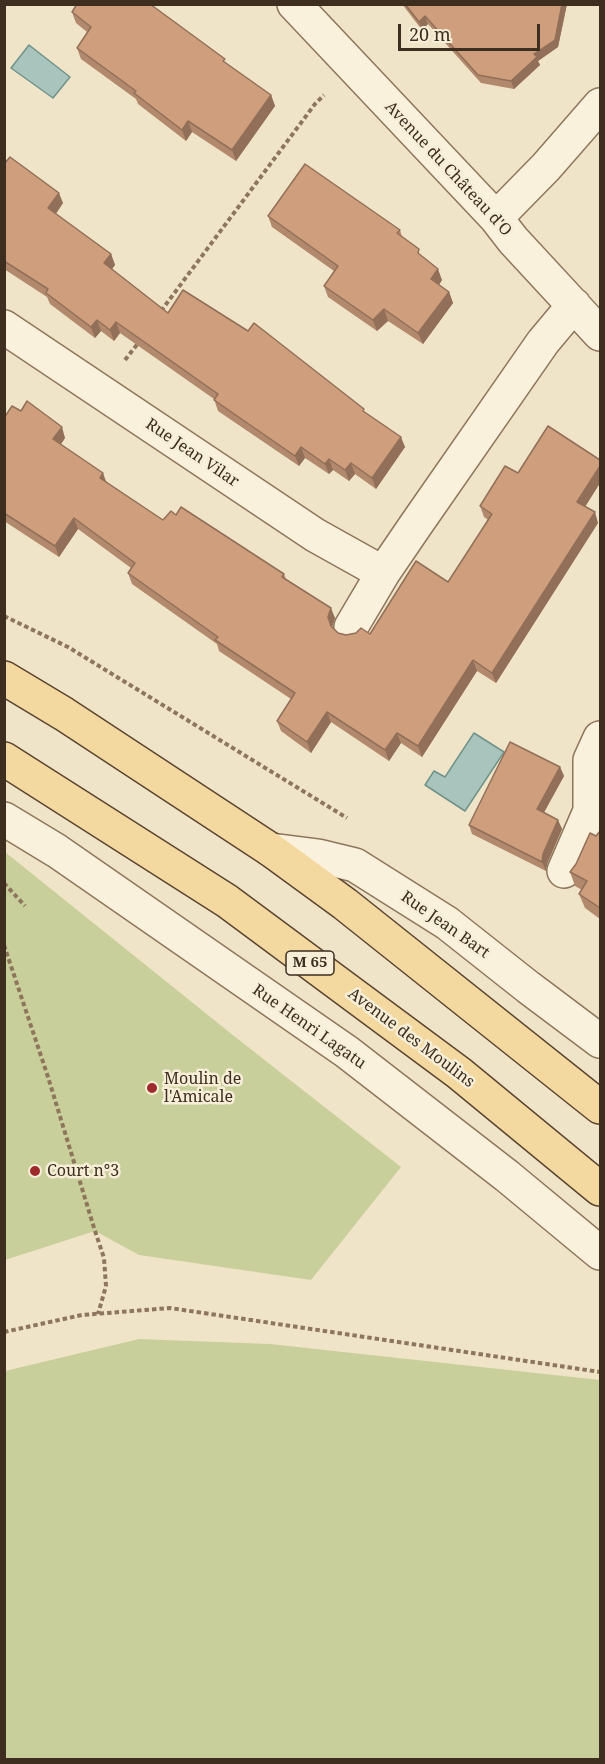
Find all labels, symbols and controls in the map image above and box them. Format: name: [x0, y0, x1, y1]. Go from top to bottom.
scale bar: [401, 12, 544, 50]
text: 20 m: [409, 22, 451, 46]
street label: Avenue du Château d'O: [381, 98, 515, 240]
street label: Rue Jean Vilar: [142, 415, 242, 491]
street label: Rue Jean Bart: [397, 887, 493, 963]
road number: M 65: [286, 951, 334, 975]
street label: Rue Henri Lagatu: [249, 981, 369, 1073]
street label: Avenue des Moulins: [344, 984, 478, 1092]
place label: Moulin de l'Amicale: [164, 1069, 241, 1107]
marker: Moulin de l'Amicale: [145, 1081, 159, 1095]
place label: Court n°3: [47, 1161, 119, 1181]
marker: Court n°3: [28, 1164, 42, 1178]

